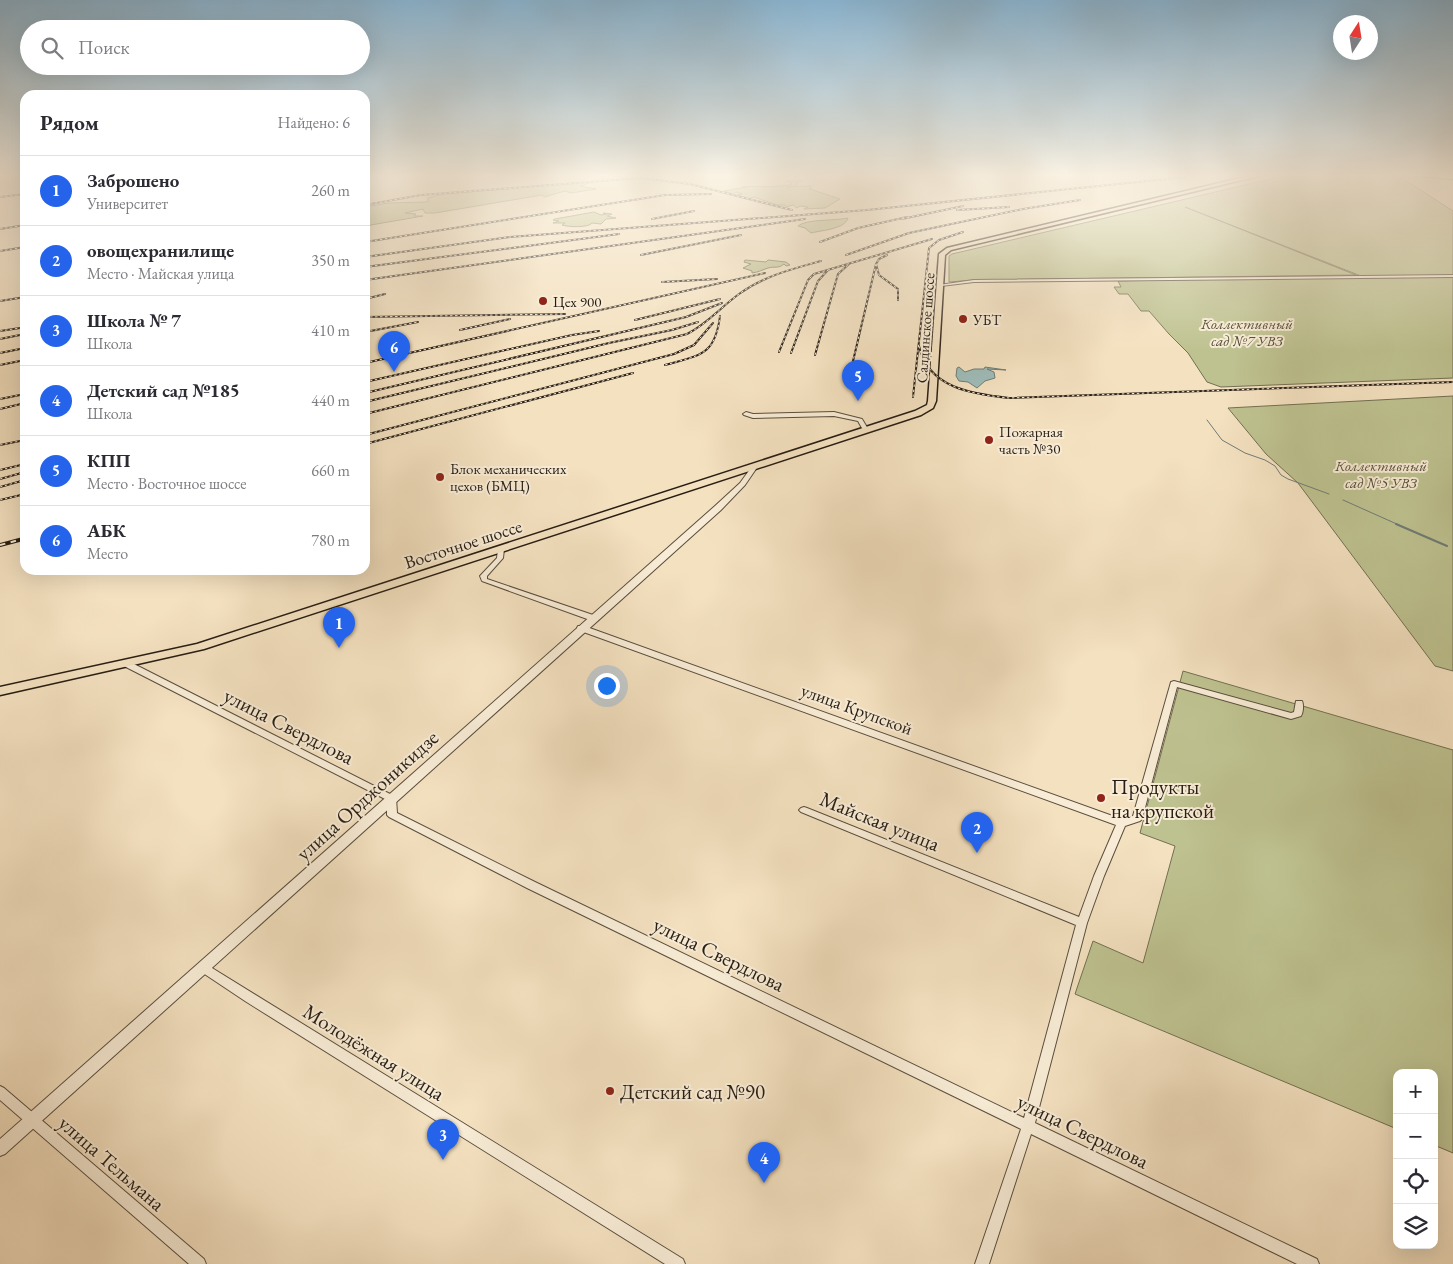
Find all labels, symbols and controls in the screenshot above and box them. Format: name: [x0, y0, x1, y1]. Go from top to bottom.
north arrow: [1333, 15, 1378, 60]
search box: [20, 20, 370, 75]
icon: search: [38, 34, 66, 62]
text: Поиск: [78, 35, 130, 60]
text: Рядом: [40, 109, 99, 136]
text: Найдено: 6: [278, 112, 350, 133]
text: Заброшено: [87, 168, 179, 193]
text: 1: [52, 180, 60, 201]
text: 260 m: [311, 180, 350, 201]
text: Университет: [87, 193, 168, 214]
text: овощехранилище: [87, 238, 234, 263]
text: 2: [52, 250, 60, 271]
text: 350 m: [311, 250, 350, 271]
text: Место · Майская улица: [87, 263, 234, 284]
street label: Салдинское шоссе: [912, 272, 938, 384]
place label: Цех 900: [553, 292, 601, 311]
marker: Цех 900: [537, 295, 549, 307]
text: Школа № 7: [87, 308, 181, 333]
place label: УБТ: [972, 310, 1002, 329]
marker: УБТ: [957, 313, 969, 325]
park label: Коллективный сад №7 УВЗ: [1200, 314, 1293, 350]
text: 3: [52, 320, 60, 341]
text: 410 m: [311, 320, 350, 341]
pin: 6: [378, 331, 410, 372]
text: Школа: [87, 333, 132, 354]
pin: 5: [842, 360, 874, 401]
text: Детский сад №185: [87, 378, 240, 403]
text: 4: [52, 390, 60, 411]
text: 440 m: [311, 390, 350, 411]
text: Школа: [87, 403, 132, 424]
place label: Пожарная часть №30: [999, 422, 1063, 458]
marker: Пожарная часть №30: [983, 434, 995, 446]
text: КПП: [87, 448, 130, 473]
park label: Коллективный сад №5 УВЗ: [1334, 456, 1427, 492]
place label: Блок механических цехов (БМЦ): [450, 459, 567, 495]
text: 5: [52, 460, 60, 481]
text: 660 m: [311, 460, 350, 481]
marker: Блок механических цехов (БМЦ): [434, 471, 446, 483]
text: Место · Восточное шоссе: [87, 473, 247, 494]
street label: Восточное шоссе: [401, 514, 525, 574]
text: АБК: [87, 518, 126, 543]
text: 6: [52, 530, 60, 551]
text: 780 m: [311, 530, 350, 551]
text: Место: [87, 543, 128, 564]
pin: 1: [323, 607, 355, 648]
your location: [594, 673, 620, 699]
street label: улица Крупской: [798, 678, 916, 740]
street label: улица Свердлова: [219, 682, 359, 771]
street label: улица Орджоникидзе: [290, 724, 444, 866]
place label: Продукты на крупской: [1111, 773, 1214, 824]
street label: Майская улица: [816, 785, 944, 858]
marker: Продукты на крупской: [1095, 792, 1107, 804]
pin: 2: [961, 812, 993, 853]
street label: улица Свердлова: [649, 911, 790, 998]
street label: Молодёжная улица: [298, 998, 451, 1107]
map controls: [1393, 1069, 1438, 1249]
button: +: [1393, 1069, 1438, 1114]
place label: Детский сад №90: [620, 1078, 765, 1105]
marker: Детский сад №90: [604, 1085, 616, 1097]
street label: улица Свердлова: [1013, 1088, 1154, 1175]
street label: улица Тельмана: [53, 1109, 171, 1217]
button: −: [1393, 1114, 1438, 1159]
pin: 3: [427, 1119, 459, 1160]
pin: 4: [748, 1142, 780, 1183]
button: locate: [1393, 1159, 1438, 1204]
button: layers: [1393, 1204, 1438, 1249]

